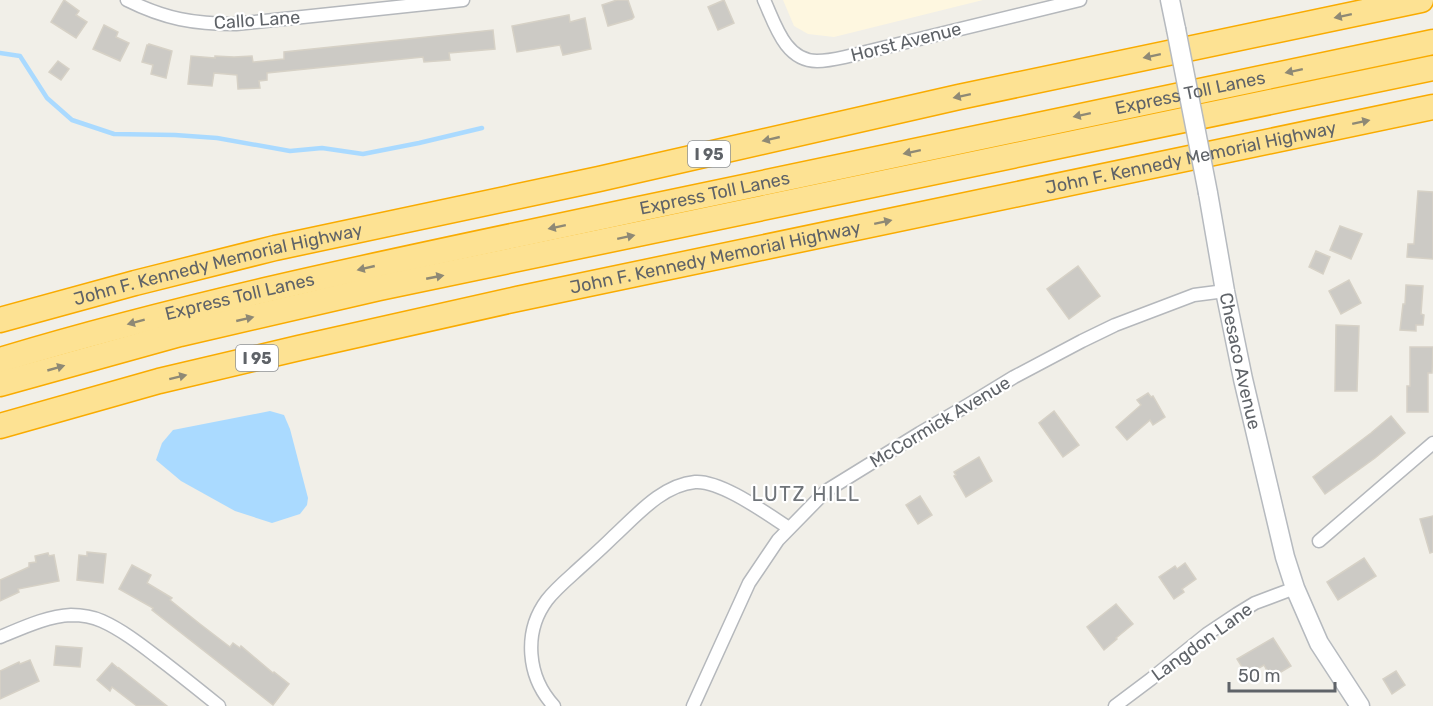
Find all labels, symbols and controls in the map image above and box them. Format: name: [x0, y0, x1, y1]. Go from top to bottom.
street label: Callo Lane: [213, 6, 301, 34]
one-way arrow: [1334, 12, 1353, 21]
street label: Horst Avenue: [848, 18, 964, 66]
one-way arrow: [1143, 51, 1162, 61]
street label: Express Toll Lanes: [1113, 66, 1267, 119]
one-way arrow: [1284, 67, 1303, 76]
one-way arrow: [952, 92, 971, 102]
one-way arrow: [1072, 111, 1091, 120]
street label: John F. Kennedy Memorial Highway: [1043, 117, 1338, 199]
one-way arrow: [1352, 117, 1371, 126]
one-way arrow: [762, 135, 781, 145]
road number: I 95: [688, 141, 730, 167]
one-way arrow: [902, 148, 921, 157]
street label: Express Toll Lanes: [637, 167, 792, 220]
street label: John F. Kennedy Memorial Highway: [568, 216, 863, 299]
one-way arrow: [873, 217, 892, 226]
street label: John F. Kennedy Memorial Highway: [71, 219, 365, 310]
one-way arrow: [547, 223, 566, 232]
one-way arrow: [617, 232, 636, 241]
one-way arrow: [357, 263, 376, 273]
street label: Express Toll Lanes: [163, 268, 317, 325]
one-way arrow: [426, 272, 445, 281]
street label: Chesaco Avenue: [1215, 291, 1266, 432]
one-way arrow: [236, 313, 254, 323]
one-way arrow: [127, 318, 145, 327]
road number: I 95: [236, 345, 278, 371]
one-way arrow: [47, 363, 65, 372]
one-way arrow: [169, 371, 187, 381]
street label: McCormick Avenue: [866, 371, 1014, 473]
district label: LUTZ HILL: [751, 482, 861, 506]
street label: Langdon Lane: [1147, 598, 1257, 686]
scale bar: [1229, 655, 1336, 693]
text: 50 m: [1238, 665, 1281, 687]

